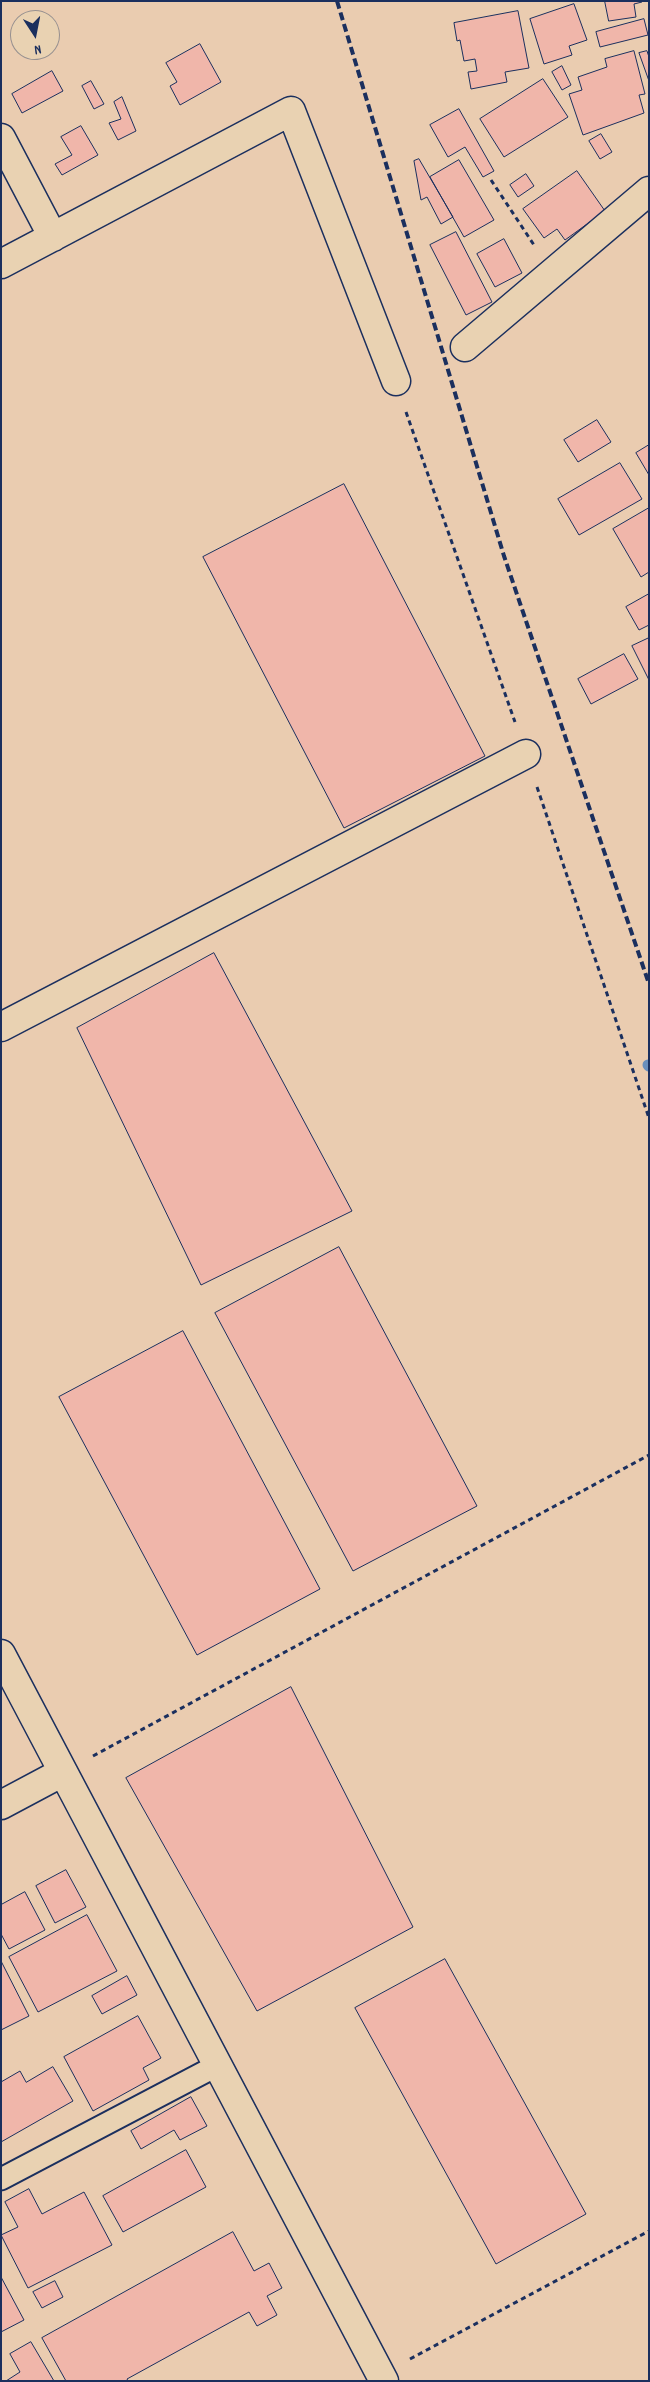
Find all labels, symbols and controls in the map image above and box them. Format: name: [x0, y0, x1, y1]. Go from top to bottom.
north arrow: [10, 10, 60, 60]
text: N: [32, 38, 43, 59]

